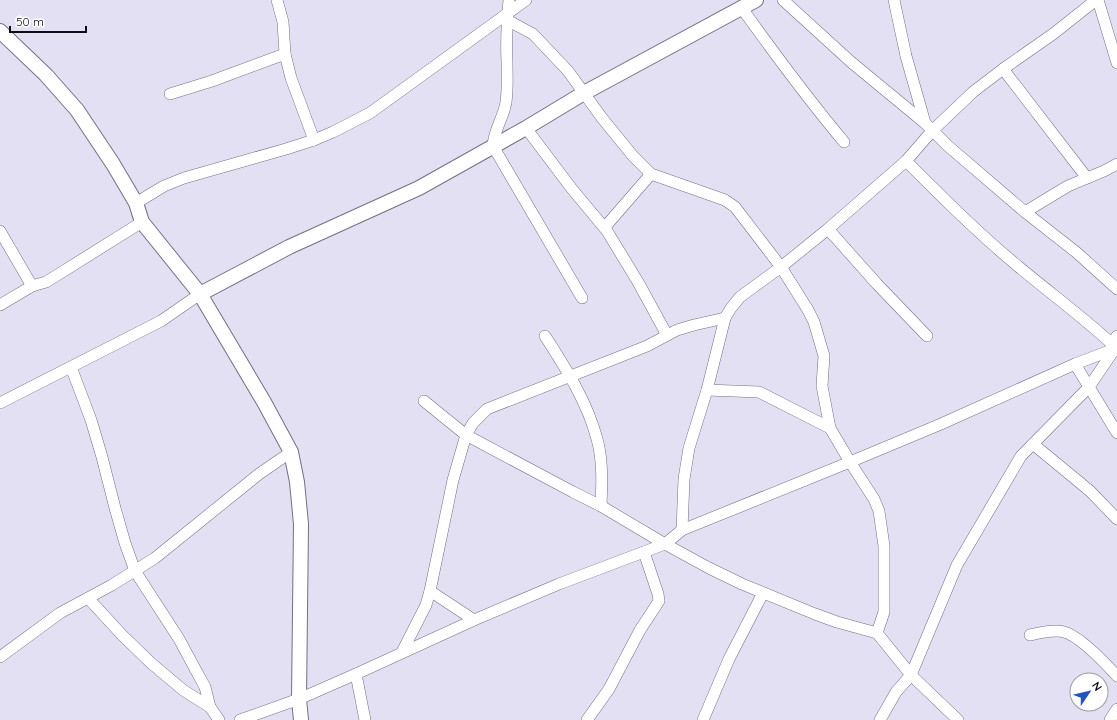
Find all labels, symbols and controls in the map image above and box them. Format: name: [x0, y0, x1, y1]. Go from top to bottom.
scale bar: [10, 8, 86, 34]
text: 50 m: [16, 14, 44, 29]
north arrow: [1069, 672, 1109, 712]
text: N: [1089, 679, 1105, 694]

